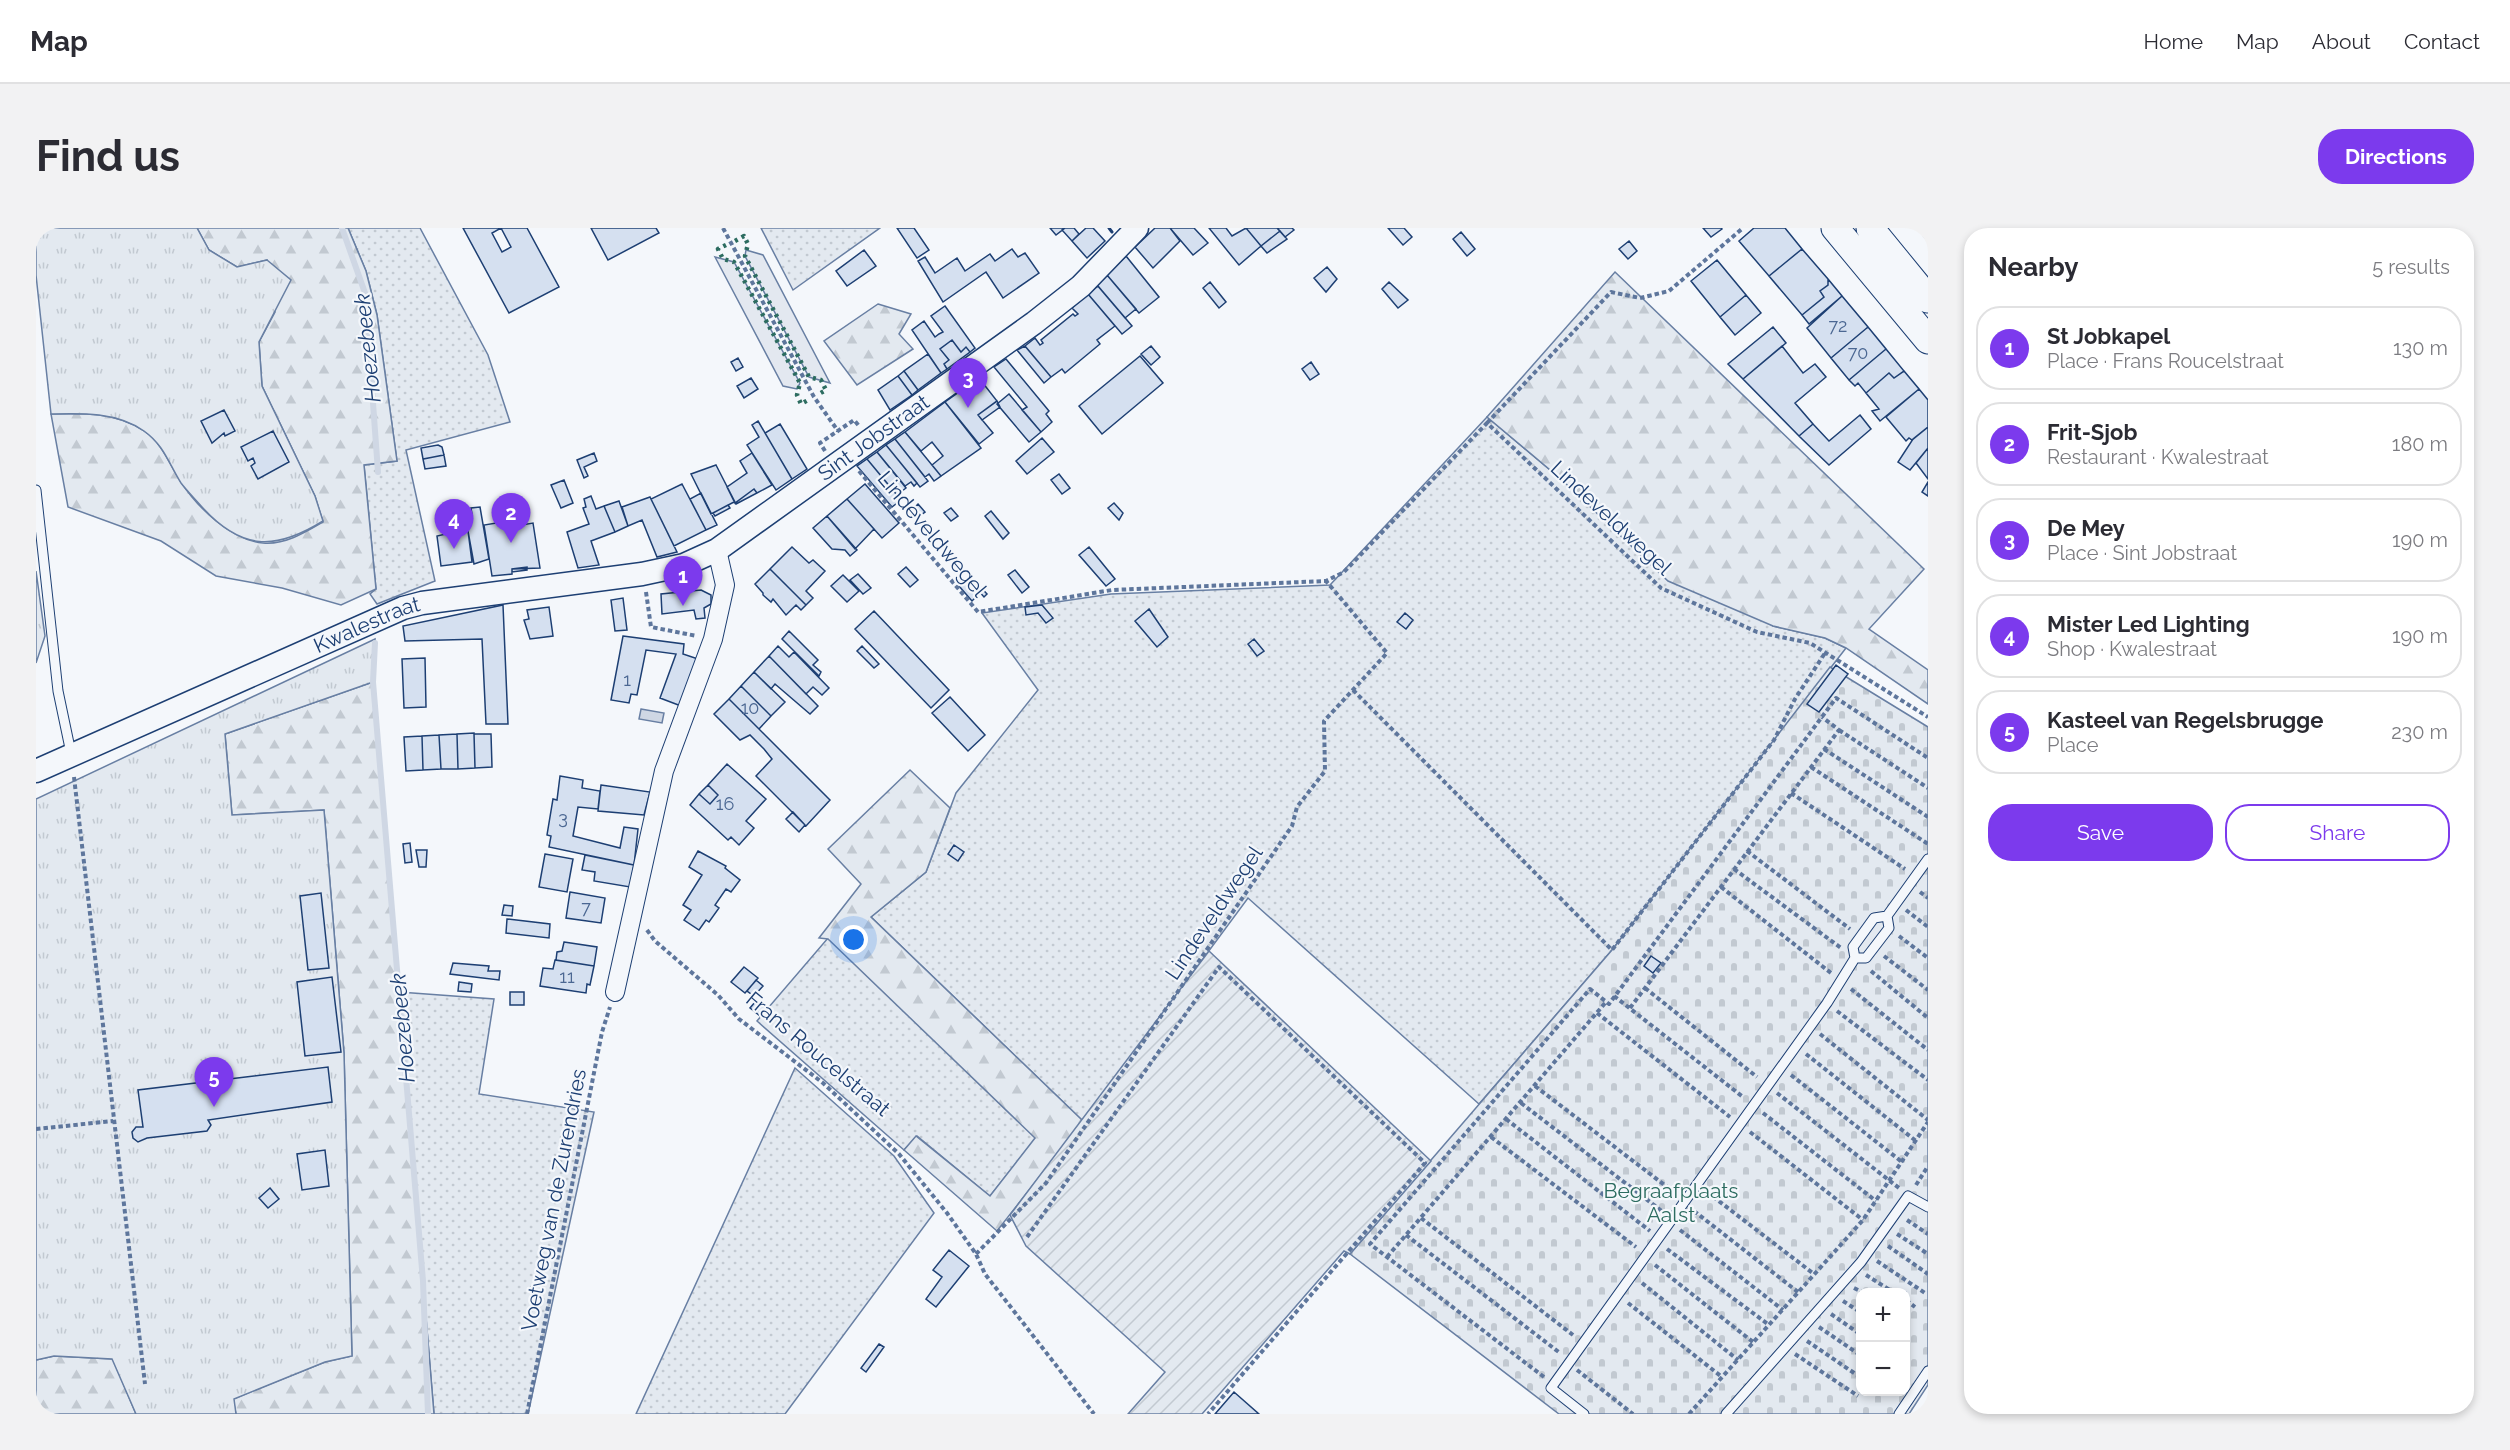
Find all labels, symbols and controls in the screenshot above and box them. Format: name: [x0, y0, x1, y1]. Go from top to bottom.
text: Map: [30, 25, 88, 58]
text: Home: [2144, 29, 2203, 54]
text: Map: [2236, 29, 2279, 54]
text: About: [2312, 29, 2371, 54]
text: Contact: [2404, 29, 2480, 54]
button: Directions: [2318, 129, 2474, 184]
text: Find us: [36, 132, 180, 181]
text: Nearby: [1988, 252, 2078, 282]
text: 5 results: [2372, 255, 2450, 279]
water label: Hoezebeek: [348, 292, 386, 404]
house number: 72: [1828, 315, 1848, 336]
text: St Jobkapel: [2047, 323, 2170, 349]
text: 1: [2005, 336, 2014, 360]
text: 130 m: [2393, 336, 2448, 360]
house number: 70: [1848, 342, 1868, 363]
text: Place · Frans Roucelstraat: [2047, 349, 2284, 373]
pin: 3: [948, 358, 988, 408]
street label: Sint Jobstraat: [813, 389, 934, 486]
text: Frit-Sjob: [2047, 419, 2137, 445]
text: 2: [2004, 432, 2015, 456]
text: 180 m: [2392, 432, 2448, 456]
text: Restaurant · Kwalestraat: [2047, 445, 2269, 469]
street label: Lindeveldwegel: [1546, 455, 1677, 580]
street label: Lindeveldwegel: [873, 466, 992, 602]
pin: 2: [492, 494, 530, 543]
pin: 4: [434, 500, 474, 549]
text: De Mey: [2047, 515, 2125, 541]
text: 3: [2004, 528, 2015, 552]
text: 190 m: [2392, 528, 2448, 552]
text: Place · Sint Jobstraat: [2047, 541, 2237, 565]
pin: 1: [664, 556, 702, 606]
street label: Kwalestraat: [310, 591, 423, 658]
text: Mister Led Lighting: [2047, 611, 2250, 637]
text: 4: [2004, 624, 2015, 648]
text: 190 m: [2392, 624, 2448, 648]
text: Shop · Kwalestraat: [2047, 637, 2217, 661]
house number: 1: [623, 669, 631, 690]
house number: 10: [741, 697, 759, 718]
text: Kasteel van Regelsbrugge: [2047, 707, 2323, 733]
text: 5: [2004, 720, 2015, 744]
text: 230 m: [2391, 720, 2448, 744]
text: Place: [2047, 733, 2098, 757]
house number: 16: [716, 793, 734, 814]
button: Save: [1988, 804, 2213, 861]
button: Share: [2225, 804, 2450, 861]
house number: 3: [558, 807, 568, 828]
street label: Lindeveldwegel: [1160, 841, 1268, 984]
house number: 7: [581, 897, 591, 918]
your location: [839, 925, 868, 954]
house number: 11: [559, 966, 575, 987]
water label: Hoezebeek: [384, 972, 420, 1084]
street label: Frans Roucelstraat: [741, 986, 895, 1121]
pin: 5: [194, 1058, 234, 1107]
street label: Voetweg van de Zurendries: [516, 1067, 591, 1333]
park label: Begraafplaats Aalst: [1603, 1178, 1739, 1227]
map controls: [1856, 1288, 1910, 1396]
button: +: [1856, 1288, 1910, 1342]
button: −: [1856, 1342, 1910, 1396]

